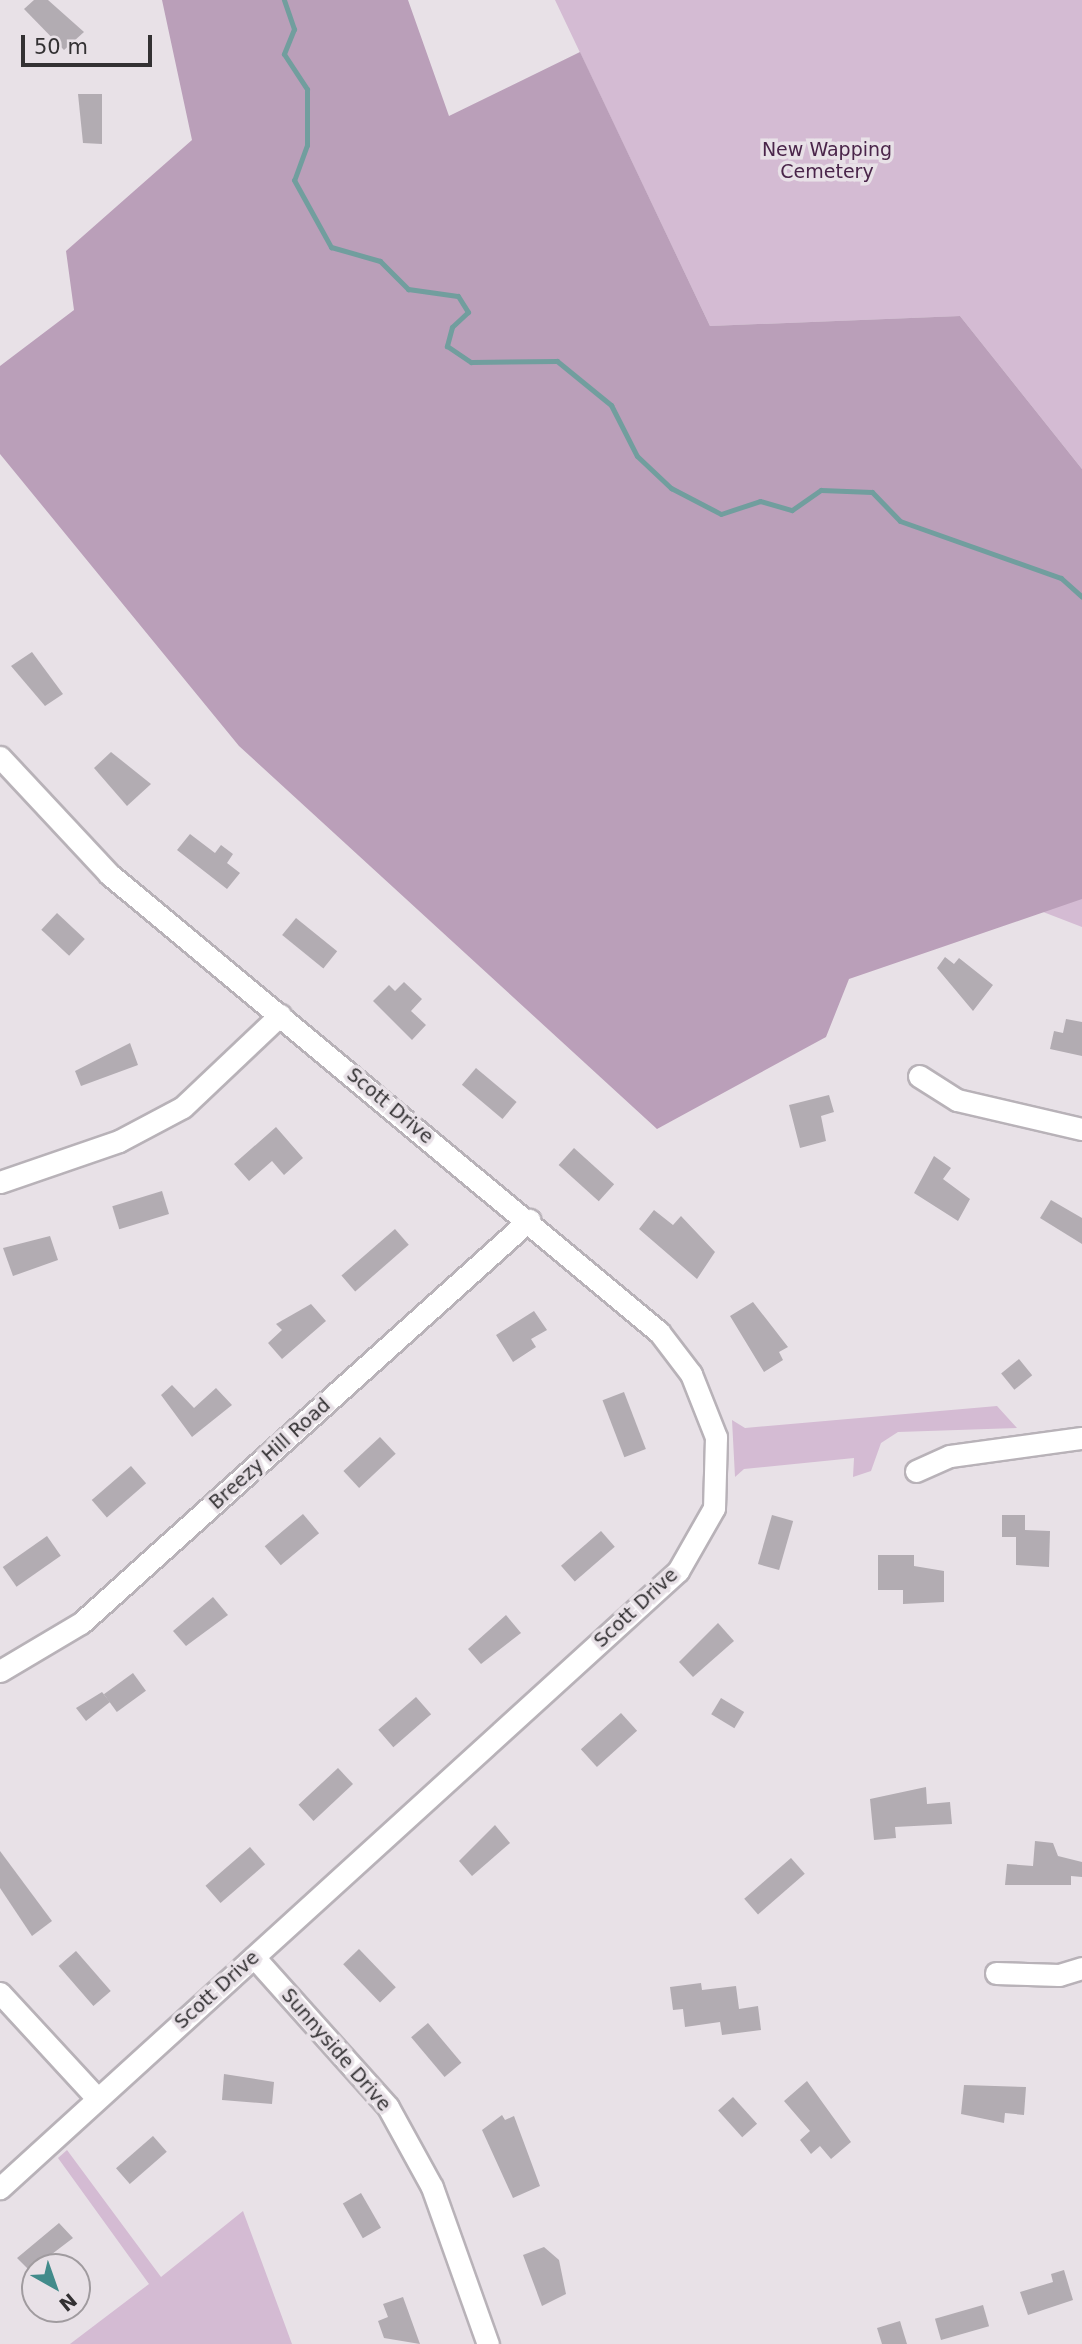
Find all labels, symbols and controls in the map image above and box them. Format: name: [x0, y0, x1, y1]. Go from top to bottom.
scale bar: [24, 21, 156, 65]
text: 50 m: [34, 35, 88, 59]
park label: New Wapping Cemetery: [762, 139, 892, 183]
street label: Scott Drive: [342, 1063, 438, 1149]
street label: Breezy Hill Road: [205, 1394, 335, 1514]
street label: Scott Drive: [590, 1564, 682, 1652]
street label: Scott Drive: [170, 1946, 264, 2034]
street label: Sunnyside Drive: [277, 1984, 395, 2116]
north arrow: [21, 2253, 91, 2323]
text: N: [55, 2289, 81, 2316]

